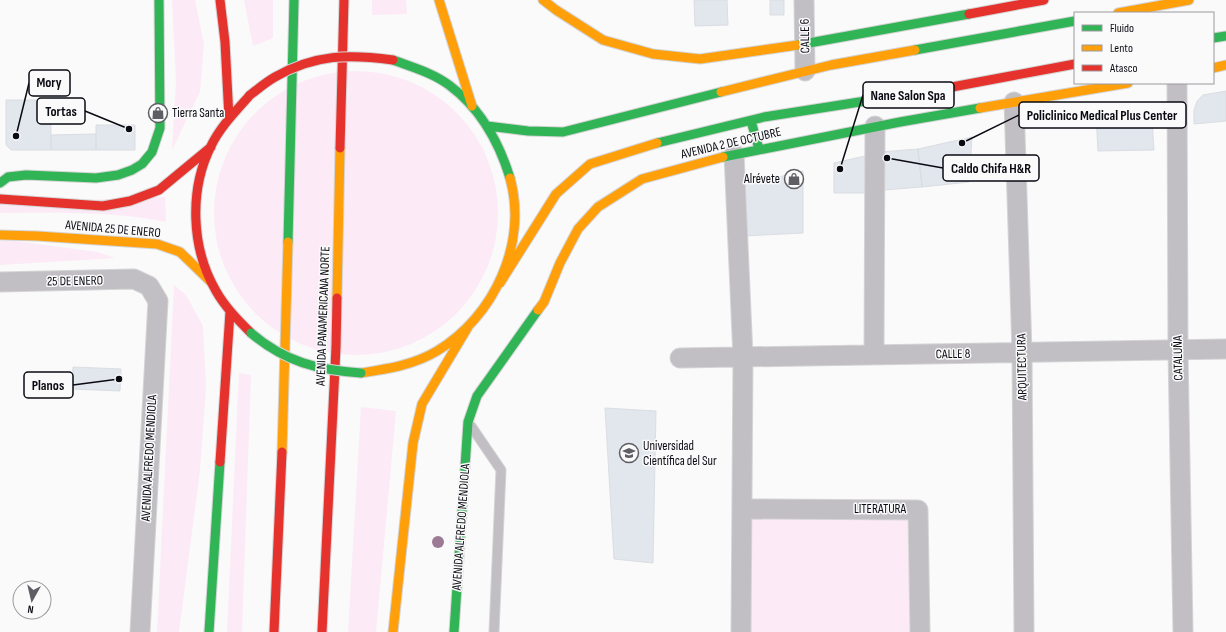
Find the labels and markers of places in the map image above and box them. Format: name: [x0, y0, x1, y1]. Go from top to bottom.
callout: Mory: [29, 70, 70, 96]
callout: Nane Salon Spa: [863, 82, 954, 108]
callout: Tortas: [37, 98, 85, 124]
shop icon: Tierra Santa: [147, 102, 169, 124]
callout: Policlinico Medical Plus Center: [1019, 102, 1186, 128]
place label: Tierra Santa: [172, 105, 224, 121]
callout: Caldo Chifa H&R: [943, 155, 1039, 181]
shop icon: Alrévete: [783, 168, 805, 190]
place label: Alrévete: [743, 171, 780, 187]
callout: Planos: [24, 372, 73, 398]
place label: Universidad Científica del Sur: [643, 438, 717, 469]
school or university icon: Universidad Científica del Sur: [618, 442, 640, 464]

